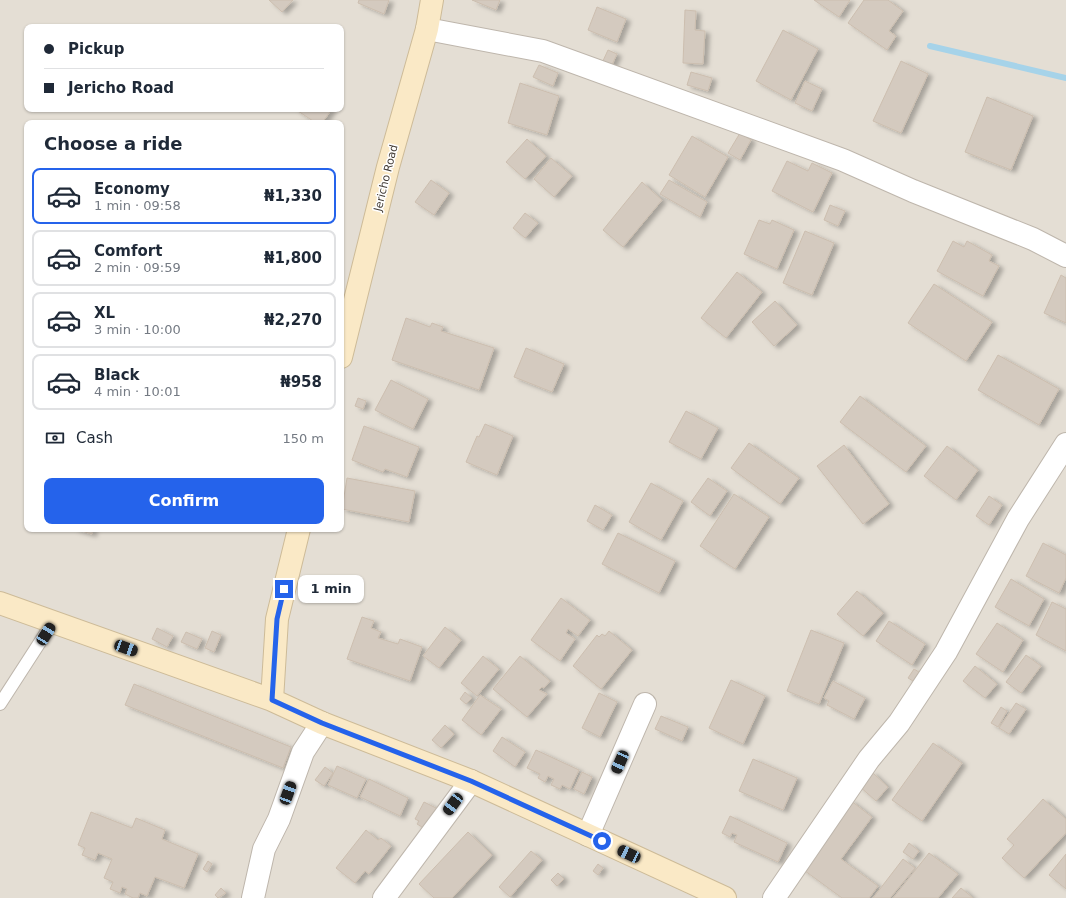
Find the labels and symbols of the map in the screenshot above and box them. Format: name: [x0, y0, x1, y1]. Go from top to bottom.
street label: Jericho Road: [371, 143, 401, 214]
callout: 1 min: [298, 575, 364, 603]
route end: [275, 580, 293, 598]
car: [35, 621, 57, 647]
car: [113, 638, 139, 658]
car: [610, 749, 630, 775]
car: [278, 780, 298, 806]
car: [441, 791, 465, 817]
route start: [593, 832, 611, 850]
car: [616, 843, 642, 865]

